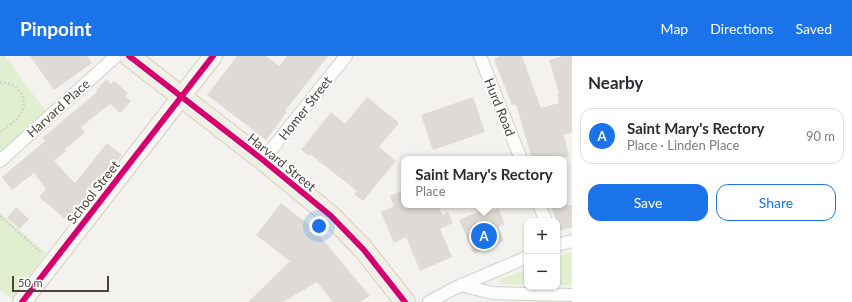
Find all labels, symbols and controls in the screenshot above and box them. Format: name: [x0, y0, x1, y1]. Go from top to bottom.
text: Pinpoint: [20, 17, 91, 40]
text: Map: [661, 20, 688, 37]
text: Directions: [710, 20, 773, 37]
text: Saved: [795, 20, 832, 37]
text: Nearby: [588, 72, 643, 93]
street label: Homer Street: [275, 73, 335, 143]
street label: Harvard Place: [23, 75, 93, 140]
street label: Hurd Road: [481, 76, 519, 138]
text: Saint Mary's Rectory: [627, 119, 764, 137]
text: A: [597, 128, 607, 144]
text: 90 m: [806, 128, 835, 144]
street label: Harvard Street: [245, 130, 320, 195]
text: Place · Linden Place: [627, 137, 739, 153]
popup: [401, 156, 567, 208]
street label: School Street: [63, 157, 123, 227]
text: Saint Mary's Rectory: [415, 165, 553, 183]
text: Place: [415, 183, 446, 199]
button: Save: [588, 184, 708, 221]
button: Share: [716, 184, 836, 221]
your location: [309, 216, 329, 236]
map controls: [524, 218, 560, 290]
button: +: [524, 218, 560, 254]
pin: A: [471, 221, 497, 251]
button: −: [524, 254, 560, 290]
scale bar: [12, 274, 109, 293]
text: 50 m: [18, 276, 43, 289]

